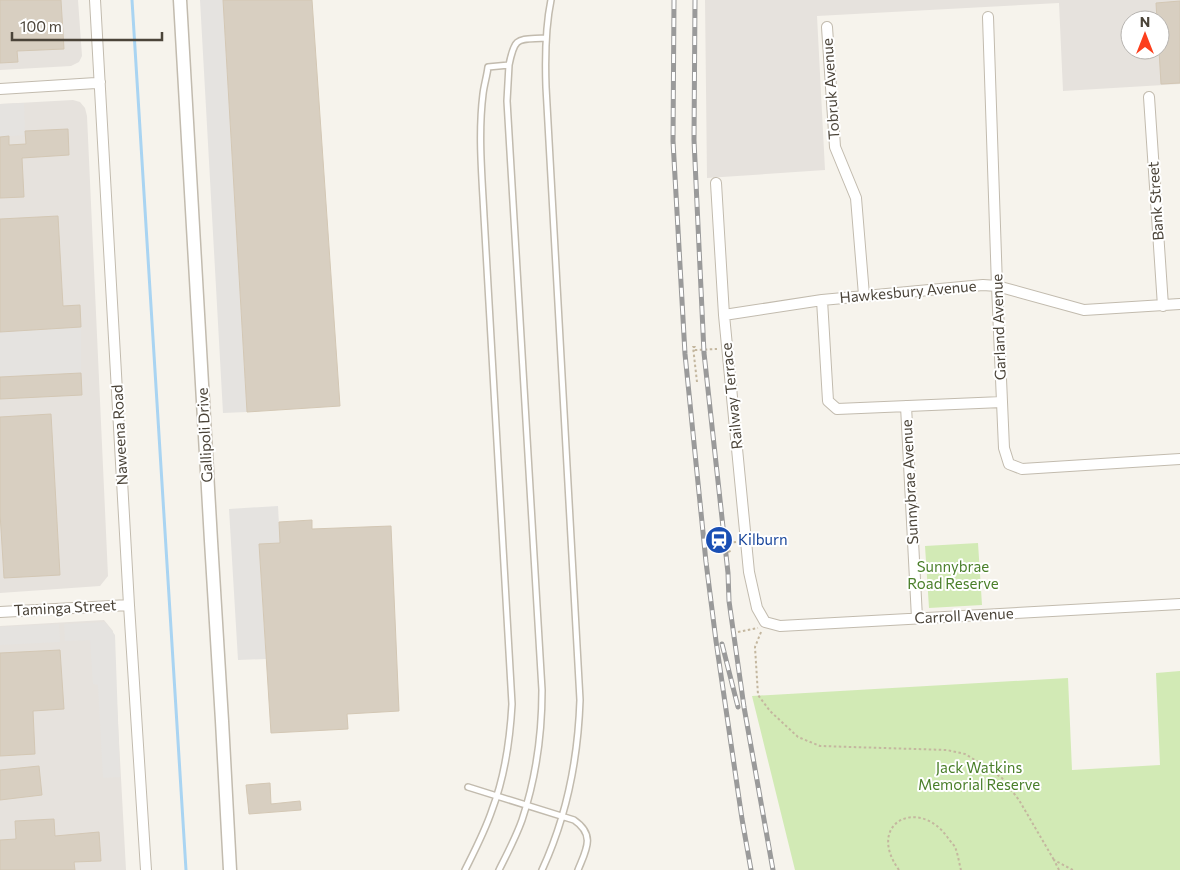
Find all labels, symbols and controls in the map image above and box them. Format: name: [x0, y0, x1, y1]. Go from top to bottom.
scale bar: [12, 10, 162, 42]
north arrow: [1120, 10, 1170, 60]
text: N: [1140, 13, 1150, 30]
text: 100 m: [20, 17, 62, 35]
street label: Tobruk Avenue: [817, 38, 843, 140]
street label: Bank Street: [1143, 161, 1167, 241]
street label: Garland Avenue: [987, 273, 1009, 381]
street label: Hawkesbury Avenue: [839, 276, 977, 306]
street label: Railway Terrace: [716, 342, 746, 450]
street label: Naweena Road: [107, 384, 131, 486]
street label: Gallipoli Drive: [193, 387, 215, 483]
street label: Sunnybrae Avenue: [897, 419, 921, 545]
station icon: Kilburn: [704, 525, 734, 555]
place label: Kilburn: [738, 530, 788, 548]
park label: Sunnybrae Road Reserve: [907, 557, 999, 592]
street label: Taminga Street: [13, 595, 117, 619]
street label: Carroll Avenue: [914, 603, 1014, 627]
park label: Jack Watkins Memorial Reserve: [918, 758, 1040, 793]

